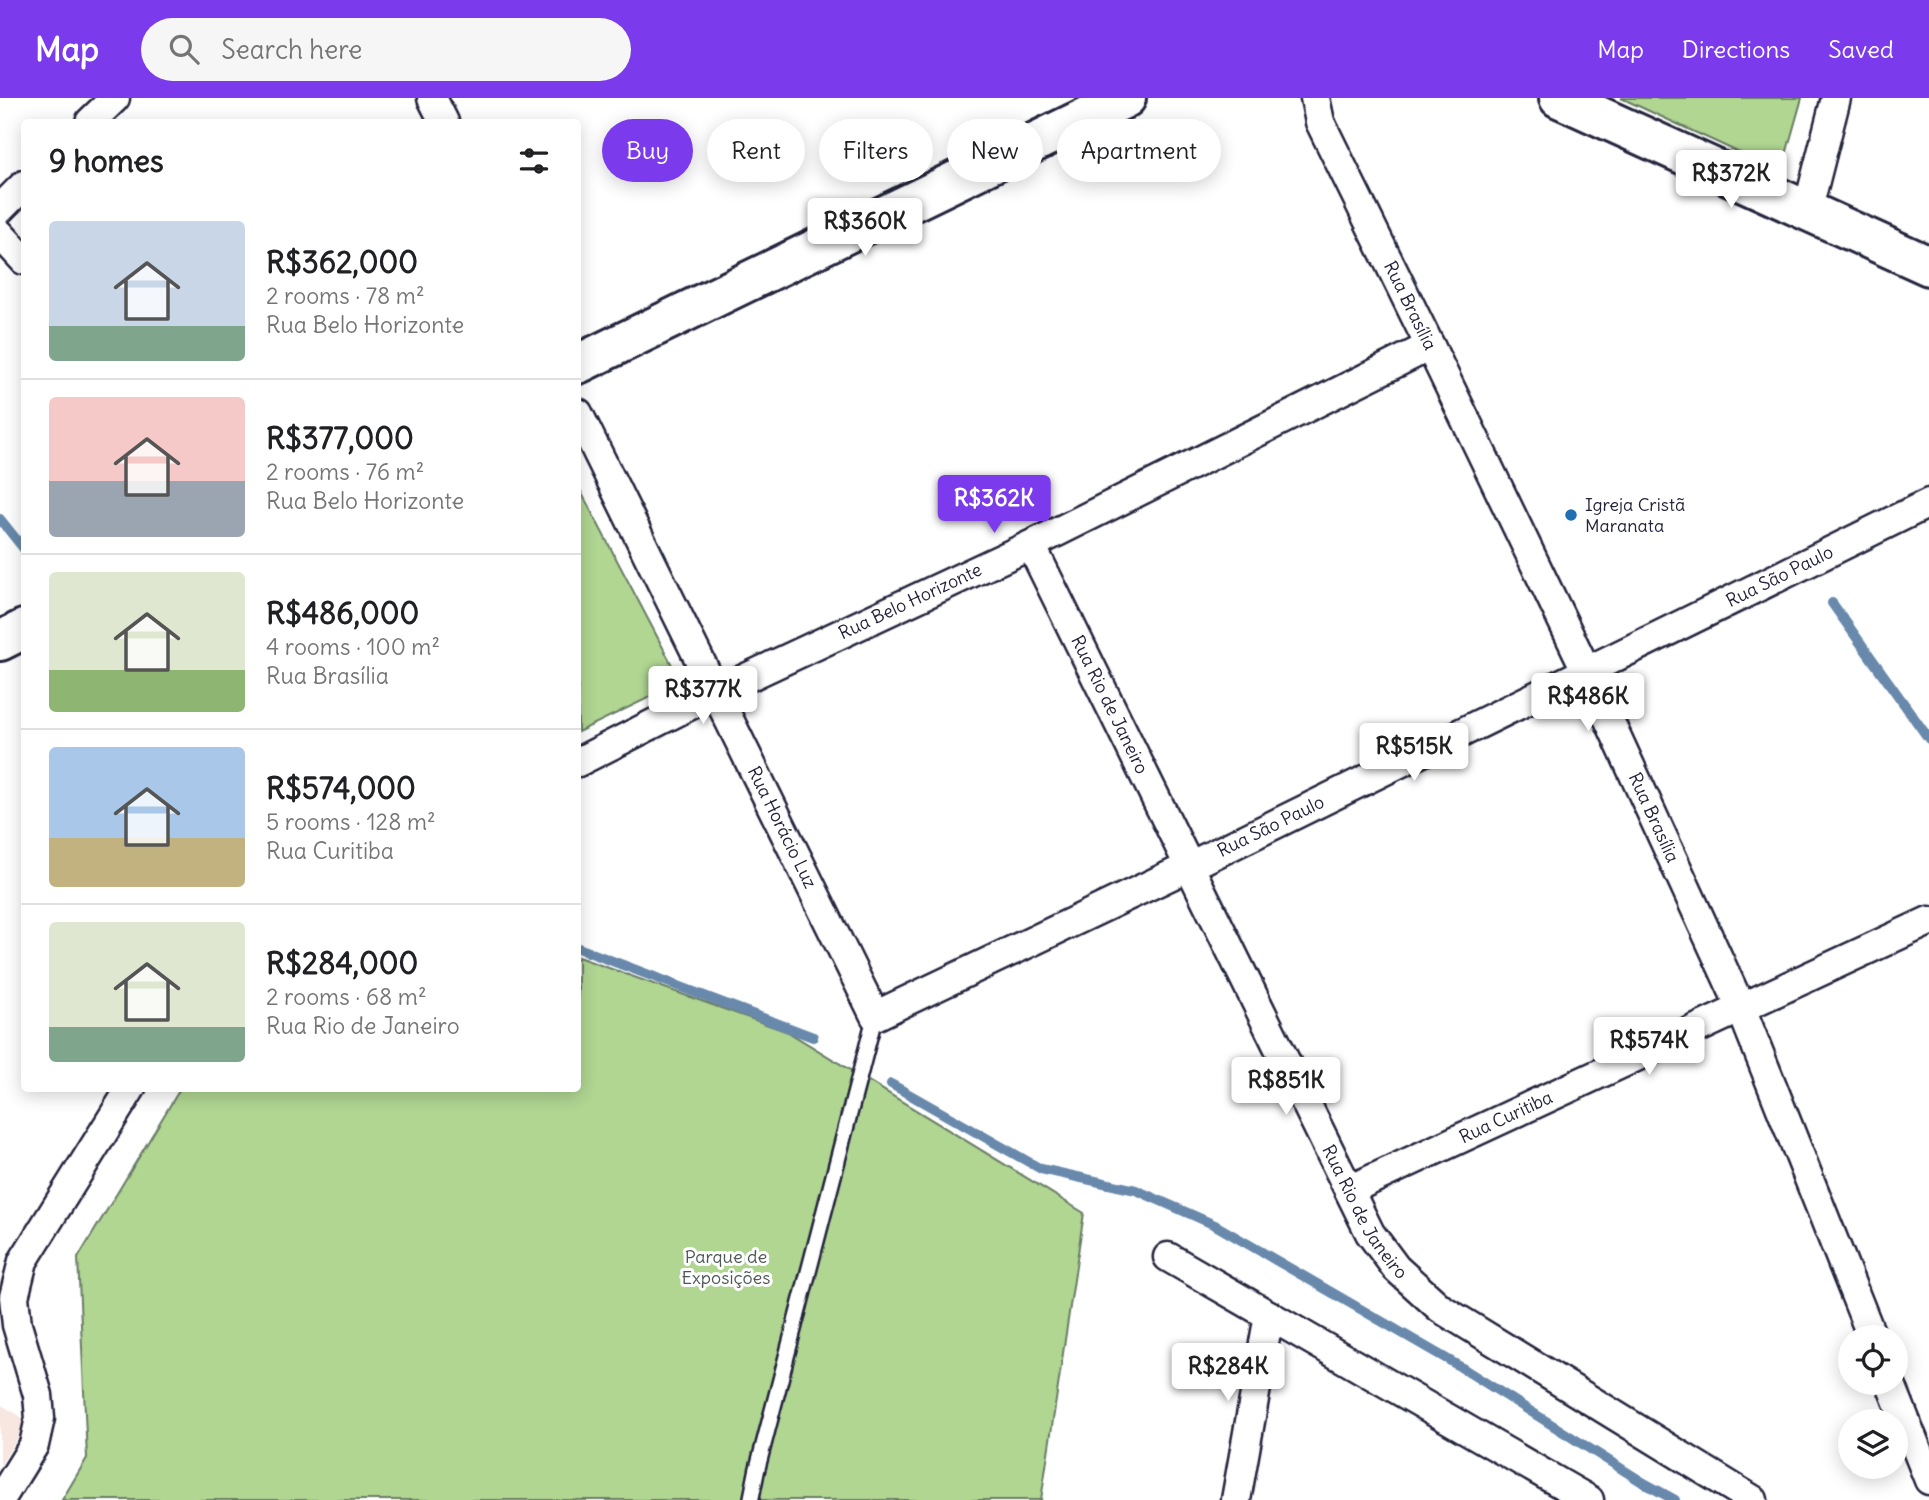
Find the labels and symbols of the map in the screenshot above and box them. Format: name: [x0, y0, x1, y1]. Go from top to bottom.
pin: R$372K: [1674, 150, 1788, 210]
pin: R$360K: [808, 198, 922, 258]
street label: Rua Brasília: [1379, 257, 1442, 354]
pin: R$362K: [937, 476, 1051, 535]
place label: Igreja Cristã Maranata: [1585, 493, 1685, 537]
marker: Igreja Cristã Maranata: [1563, 507, 1579, 523]
street label: Rua São Paulo: [1722, 540, 1837, 612]
street label: Rua Belo Horizonte: [835, 558, 985, 644]
street label: Rua Rio de Janeiro: [1066, 631, 1154, 778]
pin: R$377K: [646, 666, 760, 726]
pin: R$486K: [1531, 674, 1645, 733]
pin: R$515K: [1357, 724, 1471, 783]
street label: Rua Horácio Luz: [743, 762, 822, 892]
street label: Rua Brasília: [1624, 769, 1685, 866]
street label: Rua São Paulo: [1213, 790, 1328, 862]
pin: R$574K: [1592, 1018, 1706, 1077]
pin: R$851K: [1229, 1058, 1343, 1117]
street label: Rua Curitiba: [1455, 1085, 1556, 1148]
street label: Rua Rio de Janeiro: [1317, 1141, 1412, 1284]
park label: Parque de Exposições: [682, 1245, 770, 1289]
pin: R$284K: [1171, 1344, 1285, 1403]

